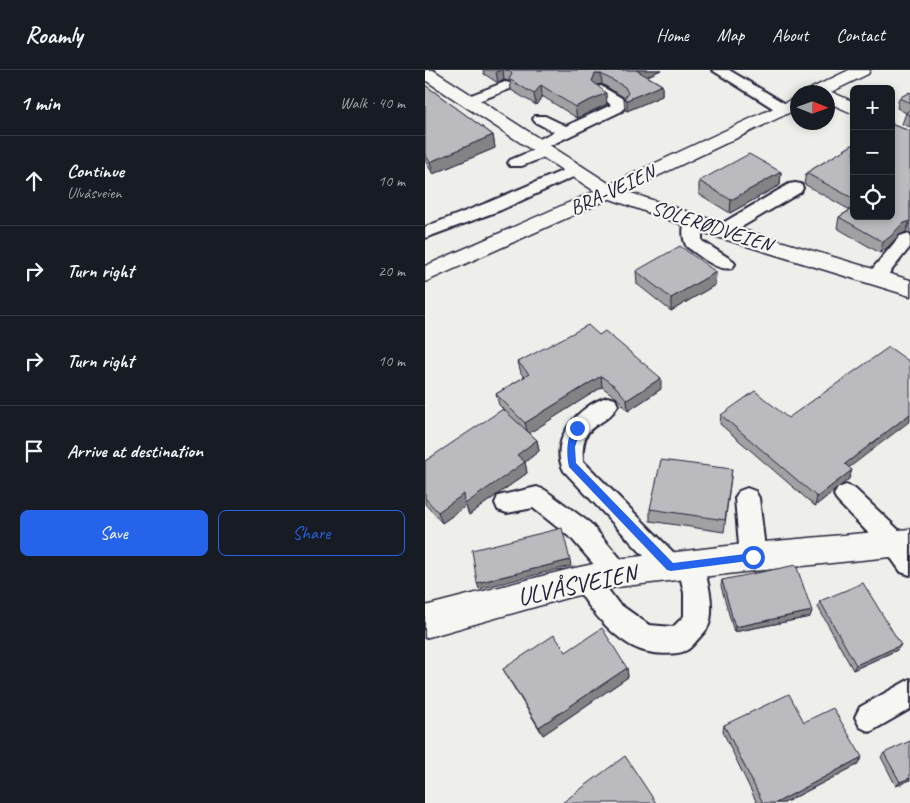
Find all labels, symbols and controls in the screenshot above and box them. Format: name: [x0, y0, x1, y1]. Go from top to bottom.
text: Roamly: [25, 20, 82, 50]
text: Home: [656, 24, 689, 46]
text: Map: [717, 24, 744, 46]
text: About: [772, 24, 808, 46]
text: Contact: [836, 24, 885, 46]
north arrow: [790, 85, 835, 130]
map controls: [850, 85, 895, 220]
button: +: [850, 85, 895, 130]
text: 1 min: [20, 90, 60, 116]
text: Walk · 40 m: [340, 93, 405, 113]
button: −: [850, 130, 895, 175]
street label: BRA-VEIEN: [565, 158, 662, 221]
text: Continue: [67, 159, 124, 183]
icon: ahead: [20, 167, 48, 195]
text: 10 m: [378, 171, 405, 191]
button: locate: [850, 175, 895, 220]
text: Ulvåsveien: [67, 183, 122, 203]
street label: SOLERØDVEIEN: [648, 194, 779, 259]
icon: right: [20, 257, 48, 285]
text: Turn right: [67, 259, 134, 283]
text: 20 m: [378, 261, 405, 281]
icon: right: [20, 347, 48, 375]
text: Turn right: [67, 349, 134, 373]
text: 10 m: [378, 351, 405, 371]
route end: [566, 417, 589, 440]
icon: arrive: [20, 437, 48, 465]
text: Arrive at destination: [67, 439, 203, 463]
button: Save: [20, 510, 208, 556]
button: Share: [218, 510, 405, 556]
route start: [742, 546, 765, 569]
street label: ULVÅSVEIEN: [515, 556, 643, 613]

